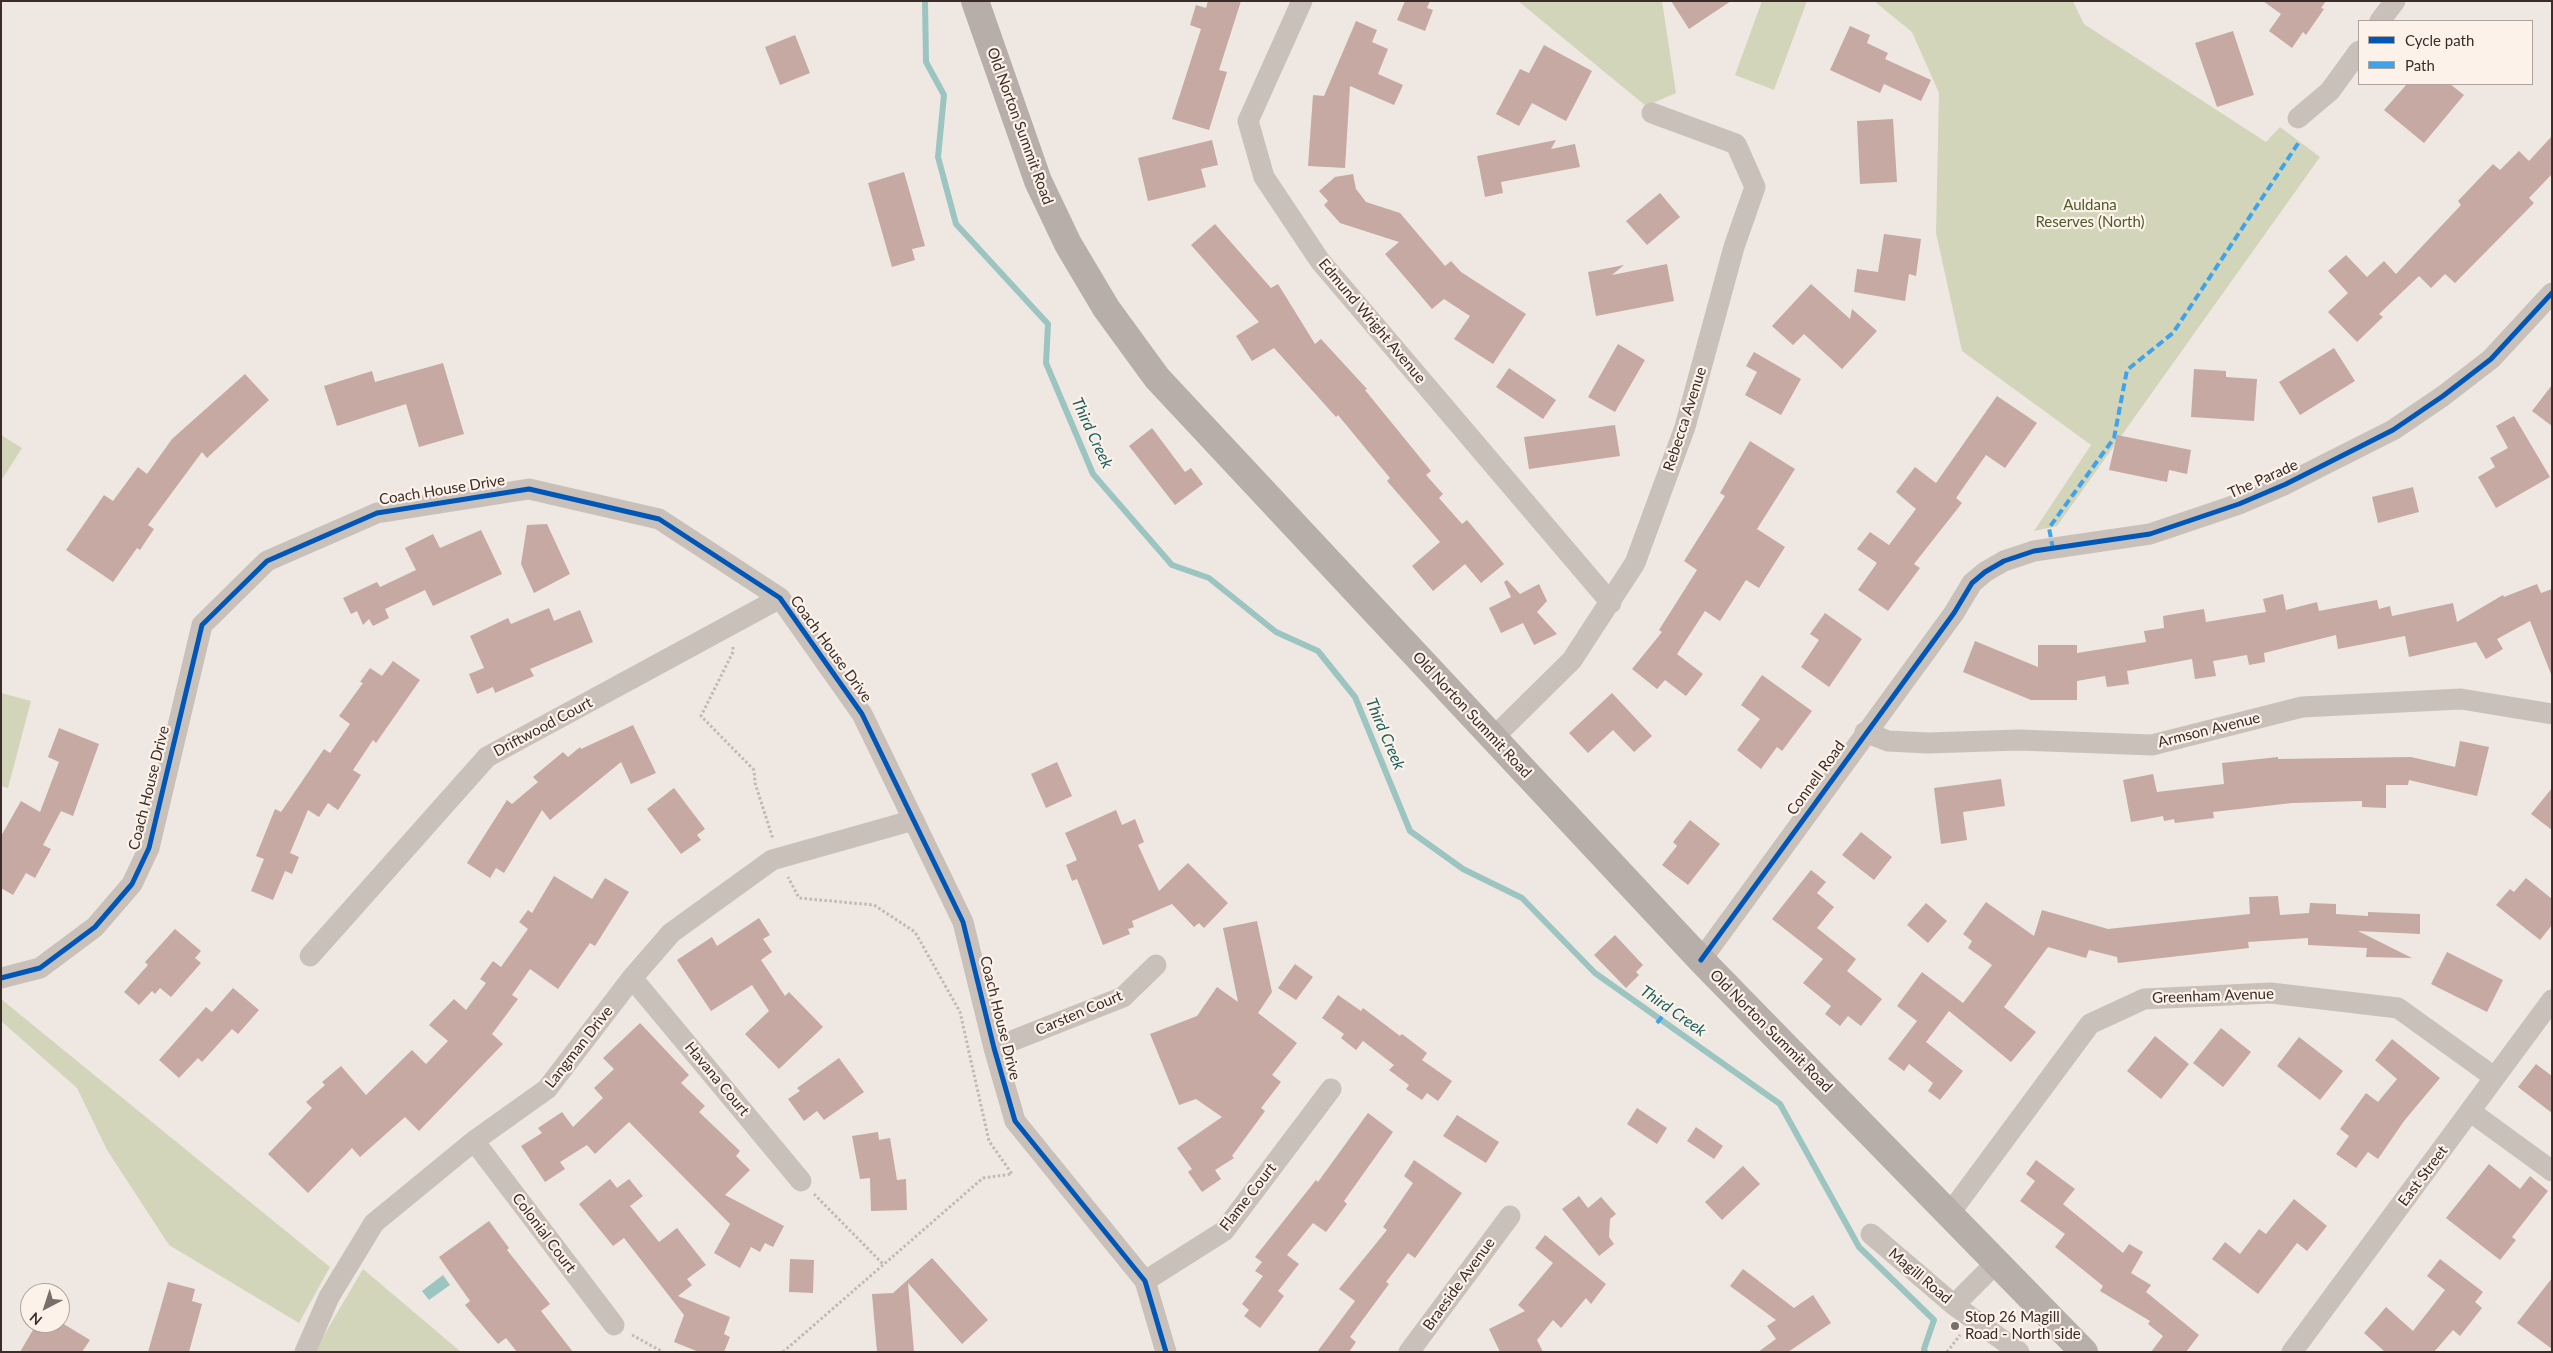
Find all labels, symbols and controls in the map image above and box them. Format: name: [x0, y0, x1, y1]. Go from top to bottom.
legend: [2358, 20, 2533, 85]
text: Cycle path: [2405, 31, 2474, 49]
street label: Old Norton Summit Road: [983, 45, 1057, 207]
text: Path: [2405, 56, 2435, 74]
park label: Auldana Reserves (North): [2035, 196, 2145, 231]
street label: Edmund Wright Avenue: [1315, 255, 1429, 387]
street label: Rebecca Avenue: [1660, 365, 1710, 473]
water label: Third Creek: [1067, 394, 1117, 472]
street label: The Parade: [2225, 456, 2301, 502]
street label: Coach House Drive: [378, 471, 506, 509]
street label: Coach House Drive: [786, 592, 876, 706]
street label: Old Norton Summit Road: [1409, 648, 1535, 782]
street label: Driftwood Court: [491, 693, 595, 761]
water label: Third Creek: [1361, 695, 1409, 773]
street label: Armson Avenue: [2156, 709, 2262, 751]
street label: Coach House Drive: [125, 724, 173, 852]
street label: Connell Road: [1783, 737, 1849, 819]
street label: Coach House Drive: [976, 954, 1024, 1082]
street label: Old Norton Summit Road: [1706, 966, 1836, 1096]
water label: Third Creek: [1636, 981, 1710, 1041]
street label: Greenham Avenue: [2152, 985, 2274, 1007]
street label: Carsten Court: [1033, 987, 1125, 1039]
street label: Langman Drive: [541, 1002, 617, 1092]
street label: Havana Court: [681, 1038, 753, 1120]
street label: East Street: [2394, 1142, 2452, 1210]
street label: Flame Court: [1216, 1160, 1280, 1234]
street label: Colonial Court: [508, 1190, 580, 1276]
street label: Braeside Avenue: [1419, 1234, 1499, 1334]
street label: Magill Road: [1885, 1244, 1955, 1308]
north arrow: [20, 1283, 70, 1333]
place label: Stop 26 Magill Road - North side: [1965, 1308, 2081, 1343]
text: N: [26, 1309, 45, 1329]
marker: Stop 26 Magill Road - North side: [1949, 1320, 1961, 1332]

